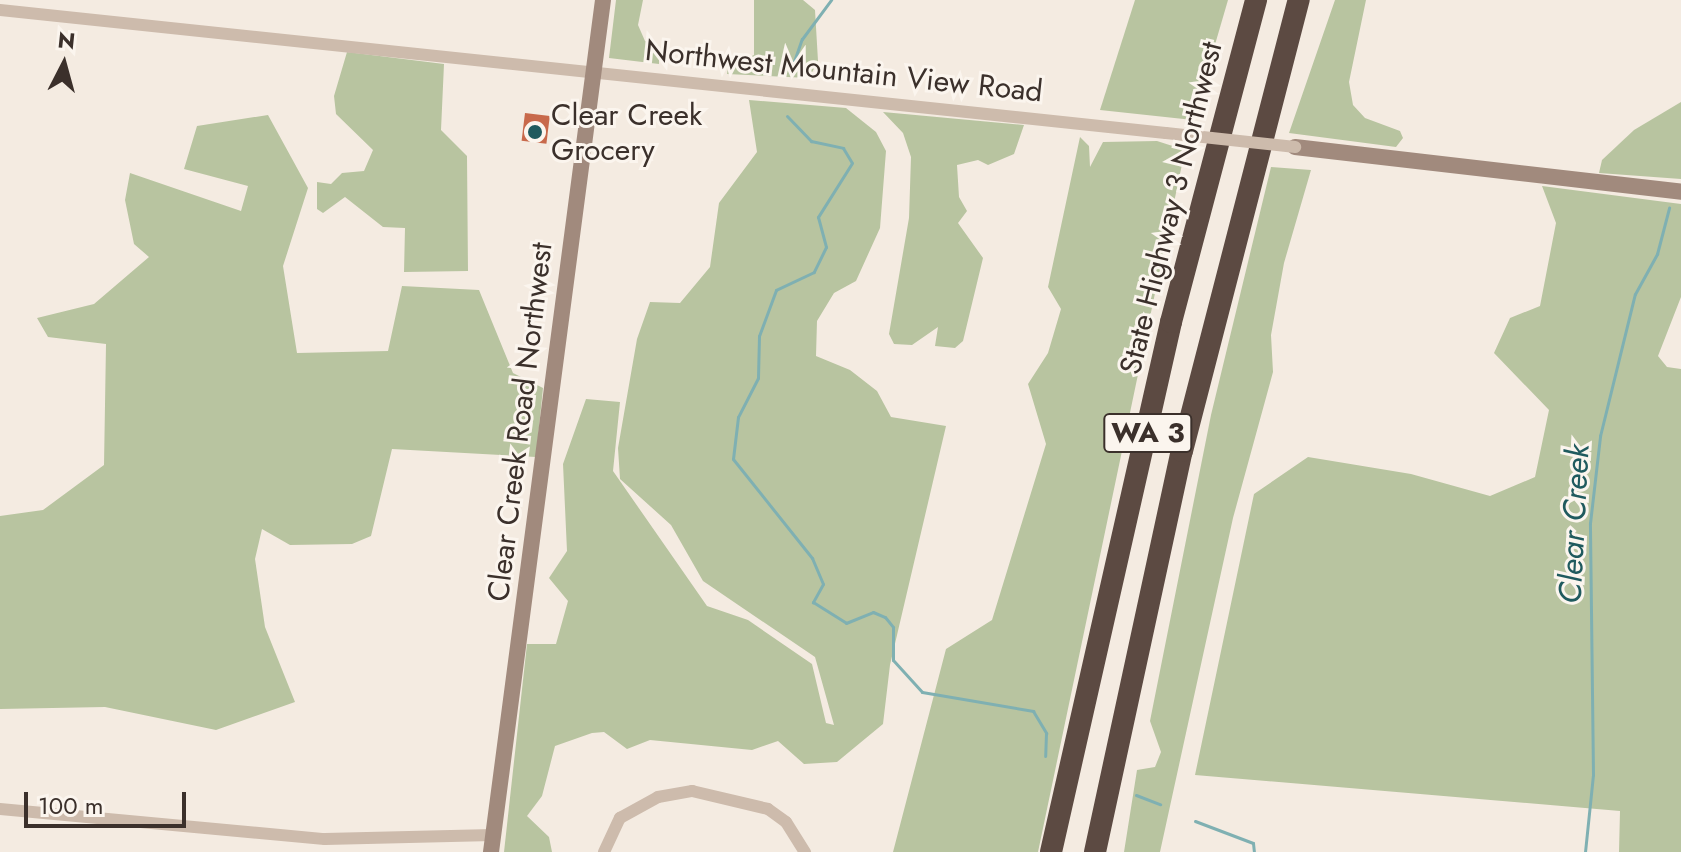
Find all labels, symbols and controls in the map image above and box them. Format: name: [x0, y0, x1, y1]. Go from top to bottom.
text: N: [56, 23, 77, 57]
north arrow: [24, 24, 104, 104]
street label: Northwest Mountain View Road: [643, 32, 1045, 110]
street label: State Highway 3 Northwest: [1112, 38, 1230, 378]
place label: Clear Creek Grocery: [551, 97, 702, 168]
marker: Clear Creek Grocery: [526, 123, 544, 141]
street label: Clear Creek Road Northwest: [480, 241, 560, 603]
road number: WA 3: [1102, 409, 1194, 457]
water label: Clear Creek: [1551, 443, 1597, 605]
scale bar: [28, 776, 190, 826]
text: 100 m: [38, 788, 104, 823]

